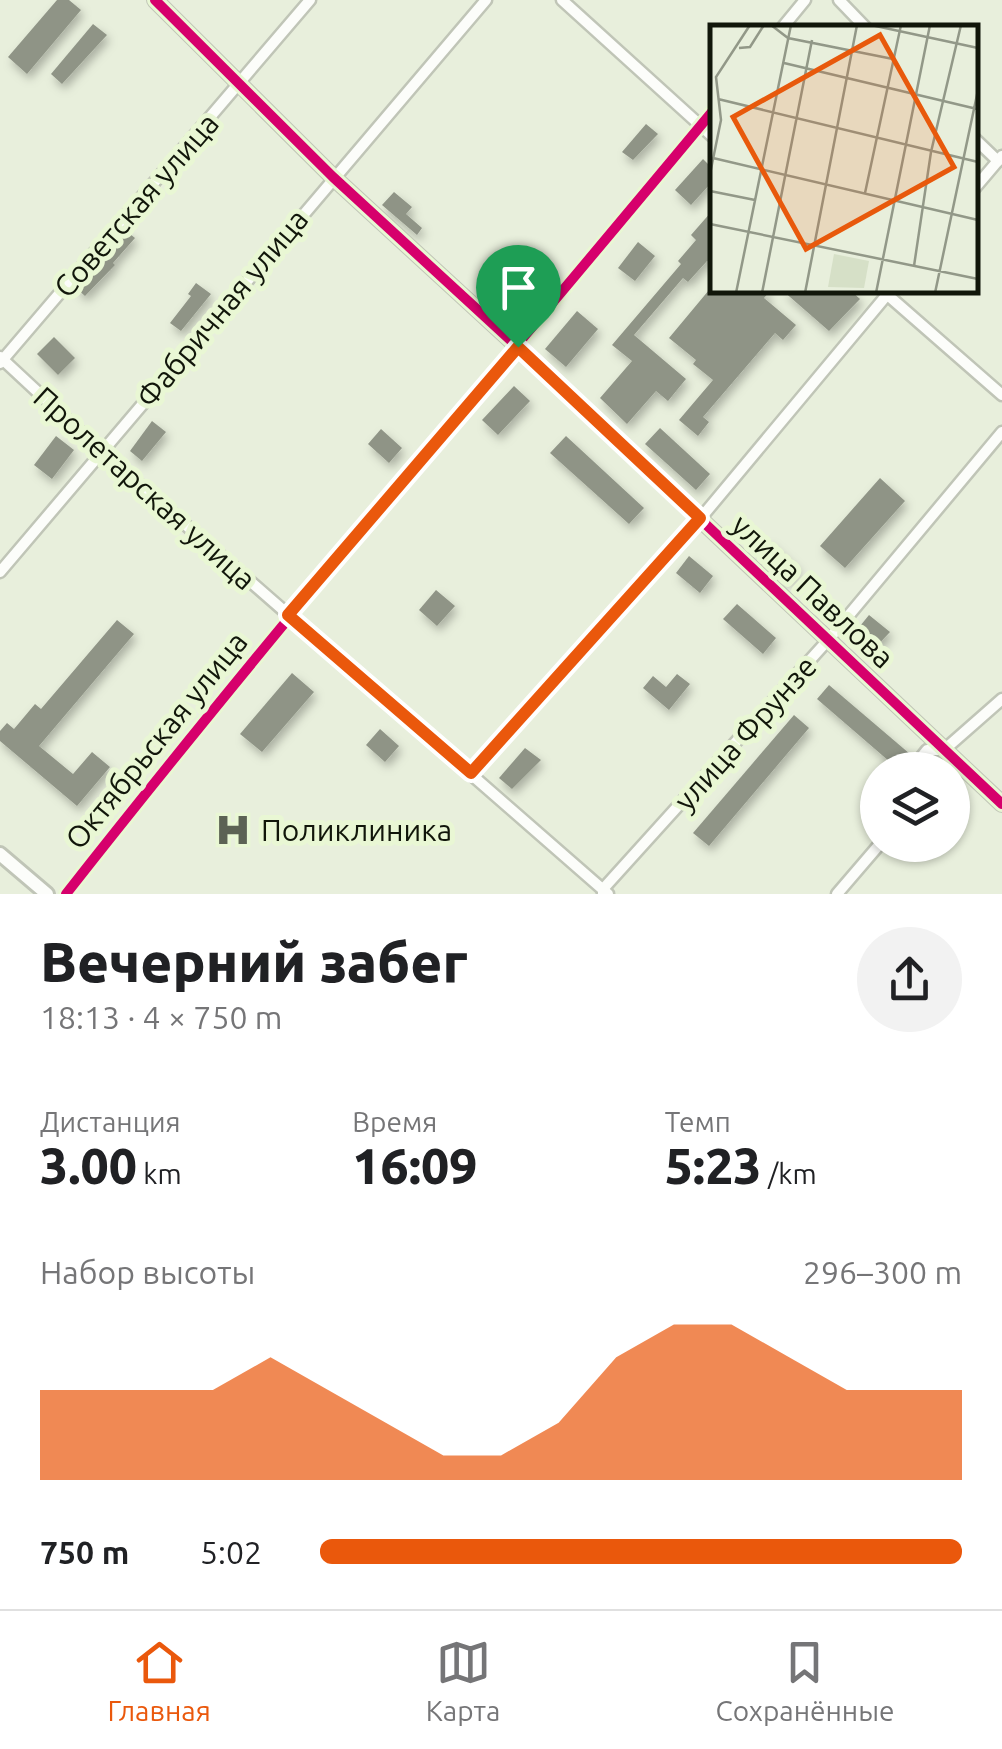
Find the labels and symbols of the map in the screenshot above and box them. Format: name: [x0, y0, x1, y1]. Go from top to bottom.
inset map: [710, 25, 977, 292]
street label: Советская улица: [47, 106, 225, 304]
street label: Фабричная улица: [129, 202, 315, 414]
pin: [476, 245, 561, 348]
street label: Пролетарская улица: [27, 380, 263, 596]
street label: улица Павлова: [725, 507, 901, 675]
street label: Октябрьская улица: [58, 625, 254, 855]
street label: улица Фрунзе: [667, 649, 823, 817]
hospital icon: Поликлиника: [214, 811, 252, 849]
place label: Поликлиника: [261, 813, 452, 847]

